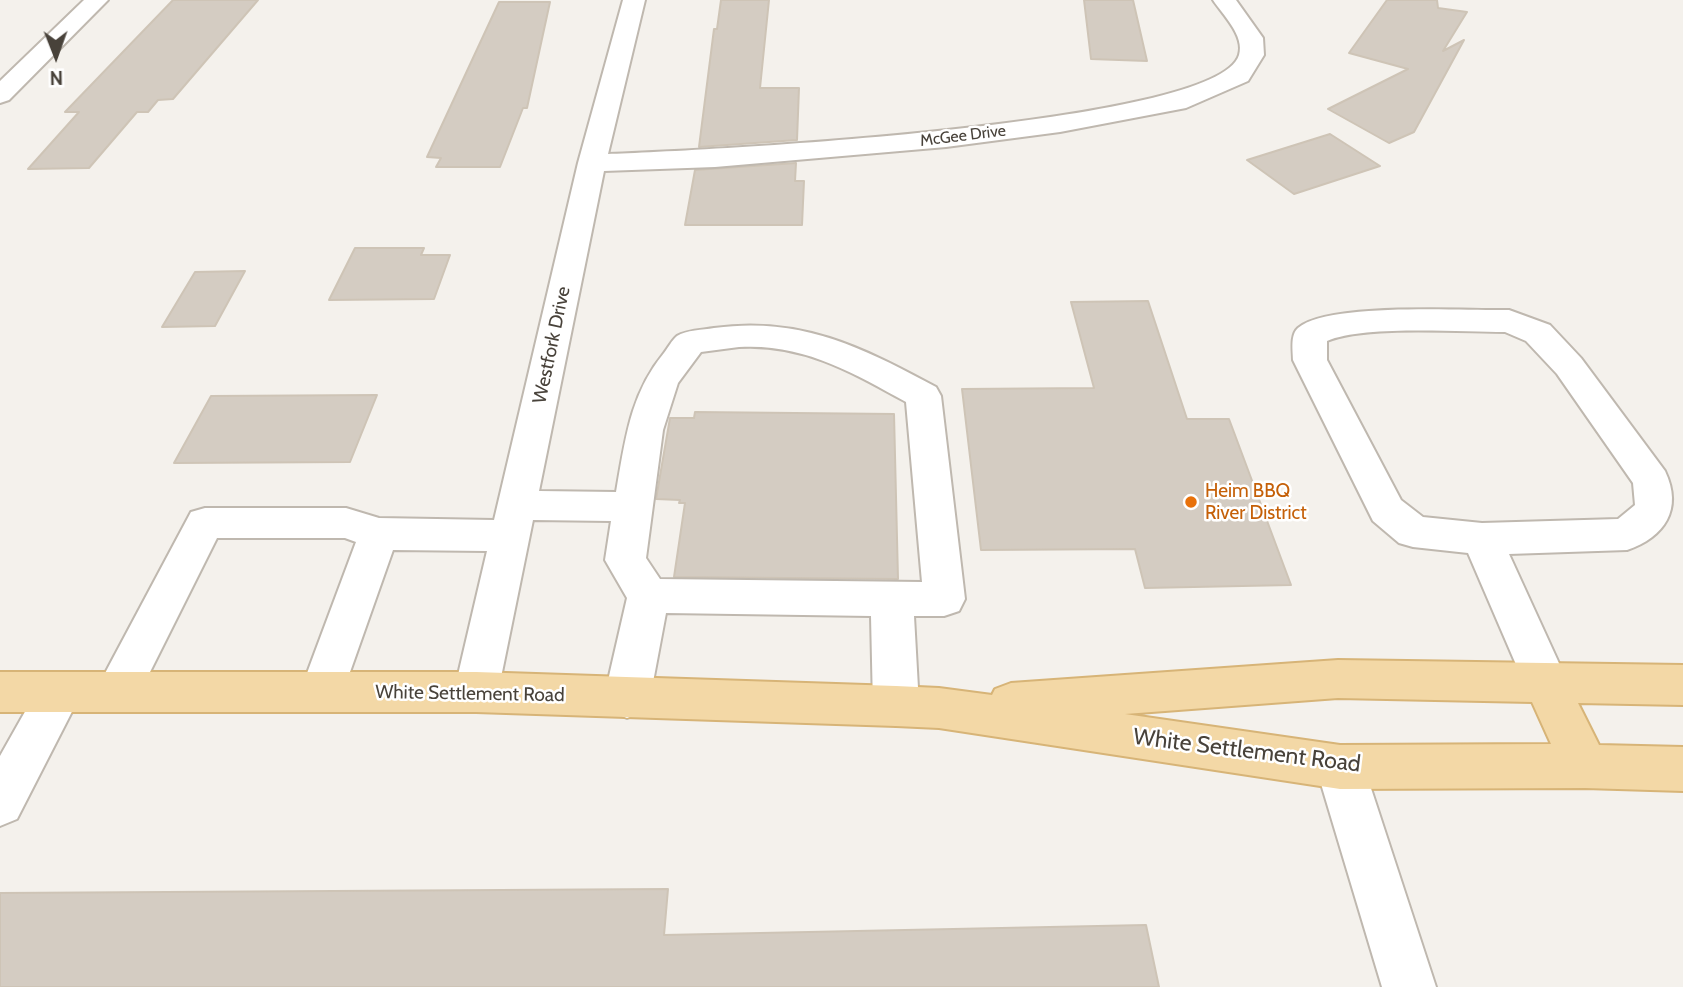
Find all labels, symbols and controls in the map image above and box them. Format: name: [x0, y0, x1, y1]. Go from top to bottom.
north arrow: [21, 21, 91, 91]
text: N: [49, 66, 63, 89]
street label: McGee Drive: [919, 121, 1007, 151]
street label: Westfork Drive: [528, 284, 576, 406]
place label: Heim BBQ River District: [1205, 480, 1307, 524]
marker: Heim BBQ River District: [1183, 494, 1199, 510]
street label: White Settlement Road: [375, 681, 565, 707]
street label: White Settlement Road: [1132, 723, 1362, 779]

